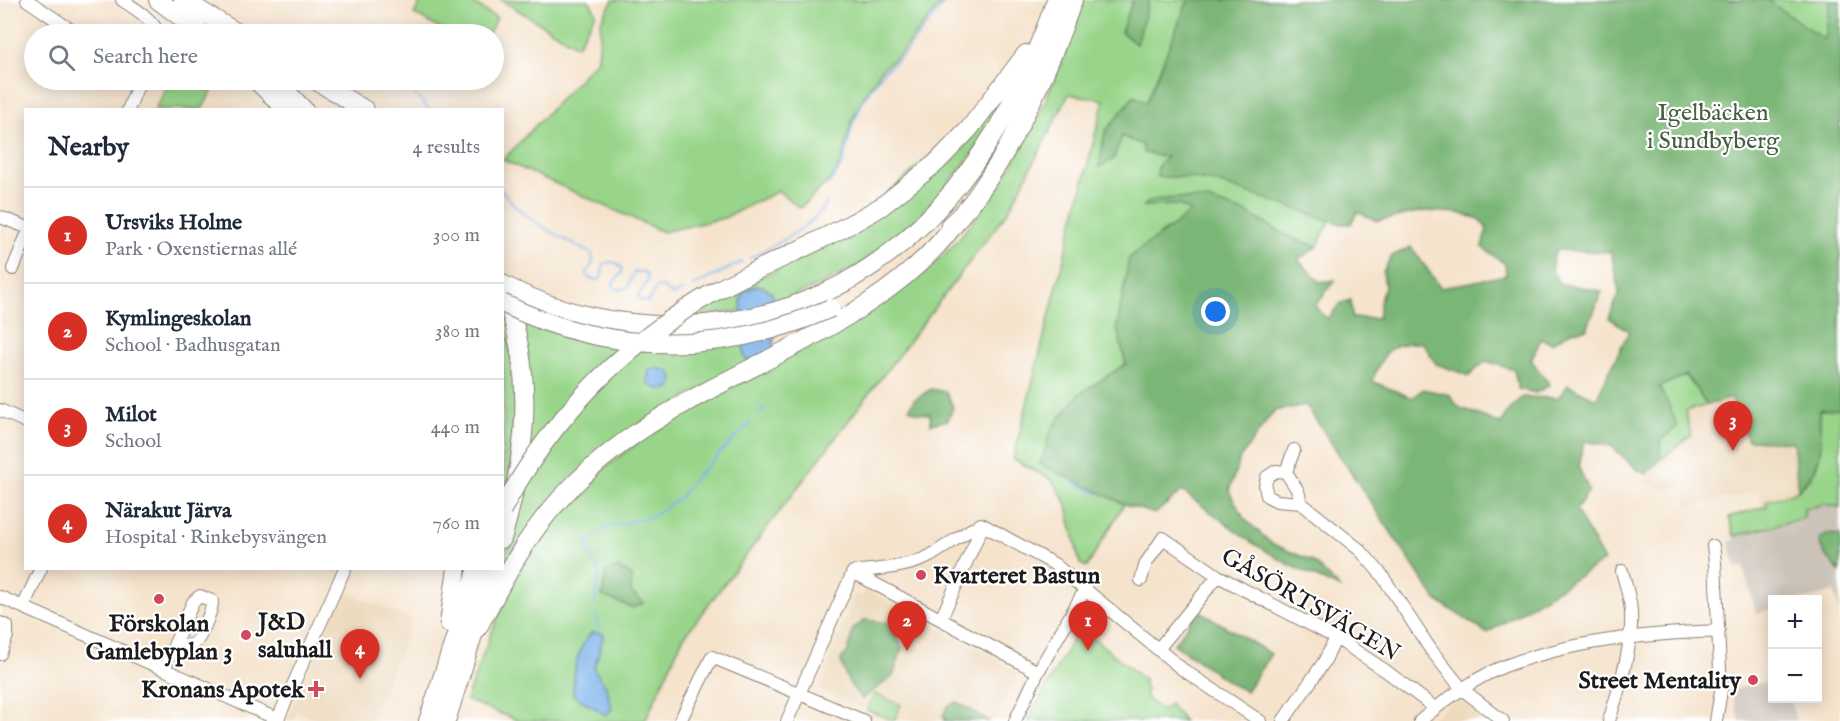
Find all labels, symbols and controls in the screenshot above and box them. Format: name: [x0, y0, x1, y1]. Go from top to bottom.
search box: [24, 24, 504, 90]
icon: search: [45, 41, 78, 74]
text: Search here: [93, 43, 198, 71]
park label: Igelbäcken i Sundbyberg: [1647, 98, 1780, 157]
text: Nearby: [48, 131, 129, 164]
text: 4 results: [413, 135, 480, 160]
text: Ursviks Holme: [105, 209, 242, 237]
text: 1: [64, 223, 71, 248]
text: 300 m: [433, 223, 480, 248]
text: Park · Oxenstiernas allé: [105, 237, 297, 262]
your location: [1201, 297, 1230, 326]
text: Kymlingeskolan: [105, 305, 251, 333]
text: 2: [63, 319, 72, 344]
text: 380 m: [435, 319, 480, 344]
text: School · Badhusgatan: [105, 333, 281, 358]
text: Milot: [105, 401, 157, 429]
pin: 3: [1714, 402, 1752, 451]
text: 3: [64, 415, 71, 440]
text: 440 m: [431, 415, 480, 440]
text: School: [105, 429, 161, 454]
text: Närakut Järva: [105, 497, 231, 525]
text: 4: [63, 511, 72, 536]
text: 760 m: [433, 511, 480, 536]
text: Hospital · Rinkebysvängen: [105, 525, 327, 550]
street label: GÅSÖRTSVÄGEN: [1215, 541, 1405, 669]
place label: Kvarteret Bastun: [933, 561, 1100, 592]
marker: Kvarteret Bastun: [914, 568, 928, 582]
marker: Förskolan Gamlebyplan 3: [152, 592, 166, 606]
map controls: [1768, 595, 1822, 703]
button: +: [1768, 595, 1822, 649]
pin: 2: [888, 602, 926, 651]
pin: 1: [1068, 602, 1108, 651]
place label: J&D saluhall: [255, 607, 332, 666]
place label: Förskolan Gamlebyplan 3: [86, 609, 232, 668]
marker: J&D saluhall: [239, 628, 253, 642]
pin: 4: [340, 630, 380, 679]
button: −: [1768, 649, 1822, 703]
place label: Street Mentality: [1578, 666, 1742, 697]
marker: Street Mentality: [1746, 673, 1760, 687]
place label: Kronans Apotek: [141, 675, 305, 706]
marker: Kronans Apotek: [309, 682, 323, 696]

